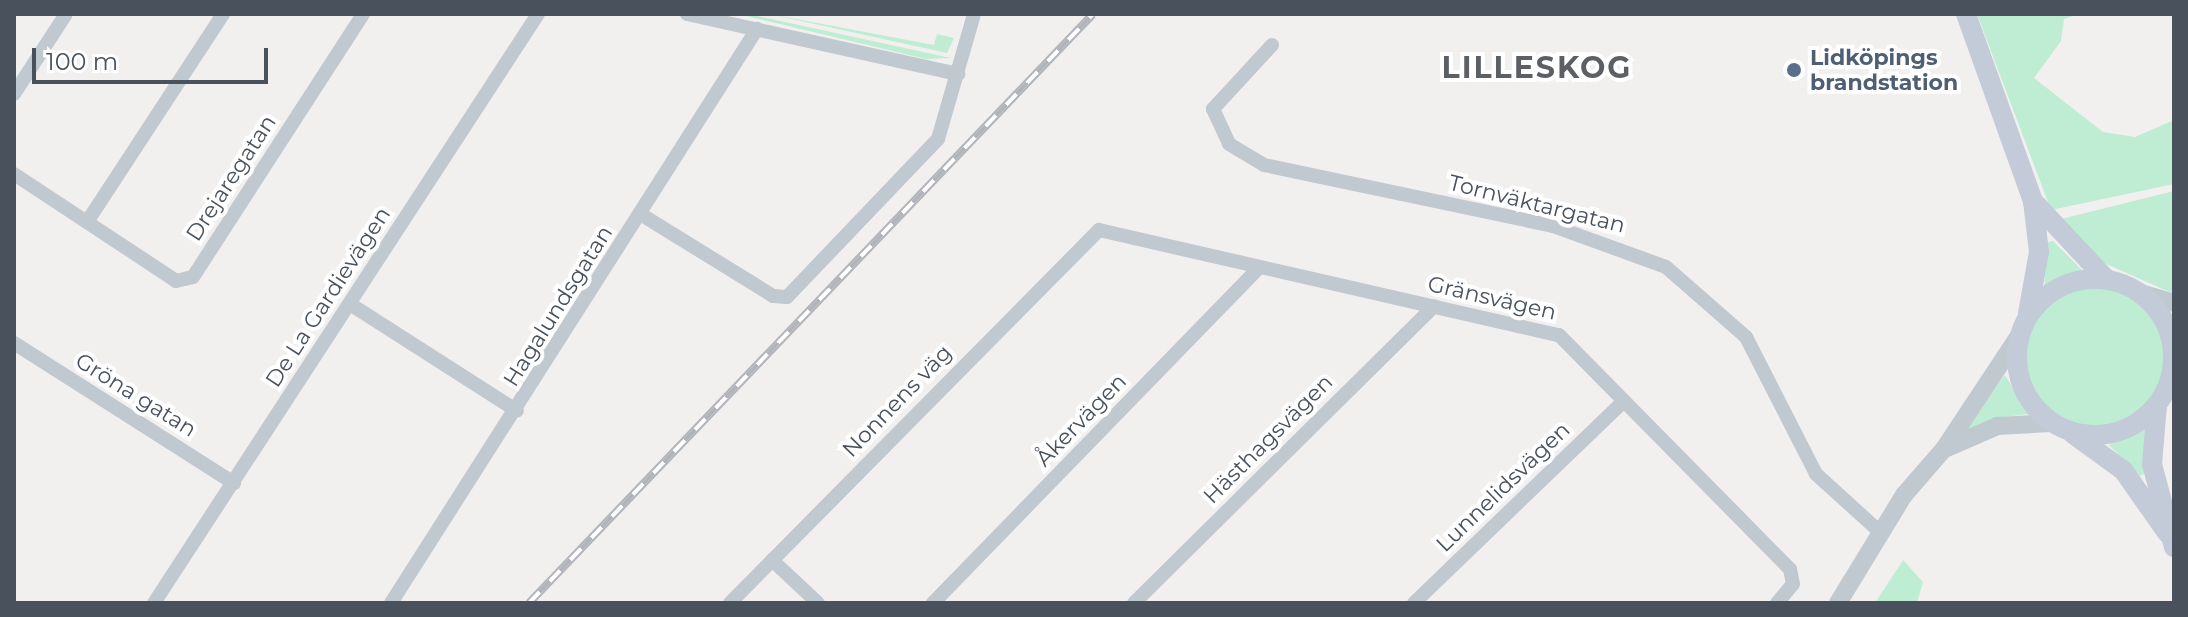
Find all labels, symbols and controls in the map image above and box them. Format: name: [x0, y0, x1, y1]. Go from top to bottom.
scale bar: [36, 32, 272, 82]
place label: Lidköpings brandstation: [1810, 44, 1958, 96]
text: 100 m: [46, 47, 118, 76]
district label: LILLESKOG: [1442, 50, 1632, 86]
marker: Lidköpings brandstation: [1785, 61, 1803, 79]
street label: Drejaregatan: [180, 110, 282, 246]
street label: Tornväktargatan: [1446, 169, 1628, 239]
street label: De La Gardievägen: [260, 202, 396, 392]
street label: Hagalundsgatan: [498, 221, 618, 391]
street label: Gränsvägen: [1425, 270, 1559, 326]
street label: Nonnens väg: [837, 339, 957, 463]
street label: Gröna gatan: [71, 347, 201, 443]
street label: Åkervägen: [1030, 368, 1132, 472]
street label: Hästhagsvägen: [1198, 369, 1338, 509]
street label: Lunnelidsvägen: [1431, 417, 1575, 557]

